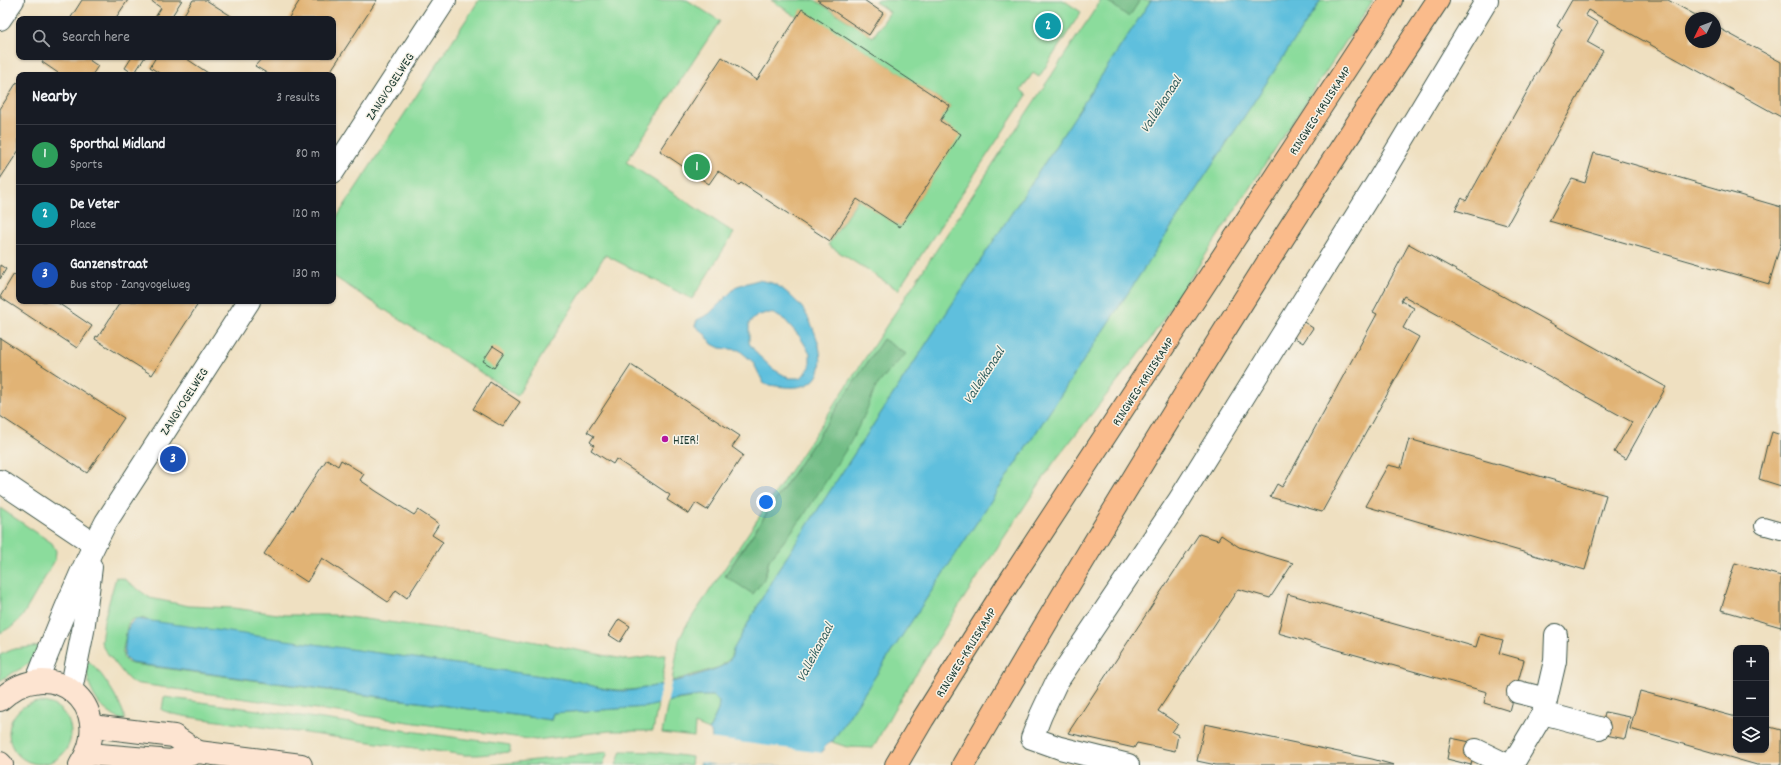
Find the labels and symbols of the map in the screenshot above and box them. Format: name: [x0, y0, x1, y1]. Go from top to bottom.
pin: 2: [1035, 11, 1061, 41]
north arrow: [1685, 12, 1721, 48]
street label: ZANGVOGELWEG: [362, 50, 420, 125]
street label: RINGWEG-KRUISKAMP: [1285, 63, 1357, 160]
water label: Valleikanaal: [1136, 71, 1188, 137]
pin: 1: [684, 152, 710, 182]
street label: RINGWEG-KRUISKAMP: [1108, 334, 1180, 431]
water label: Valleikanaal: [959, 342, 1011, 408]
street label: ZANGVOGELWEG: [156, 365, 214, 440]
place label: HIER!: [673, 432, 699, 451]
marker: HIER!: [660, 434, 670, 444]
pin: 3: [160, 444, 186, 474]
your location: [756, 492, 776, 512]
street label: RINGWEG-KRUISKAMP: [932, 605, 1002, 702]
water label: Valleikanaal: [792, 619, 840, 686]

